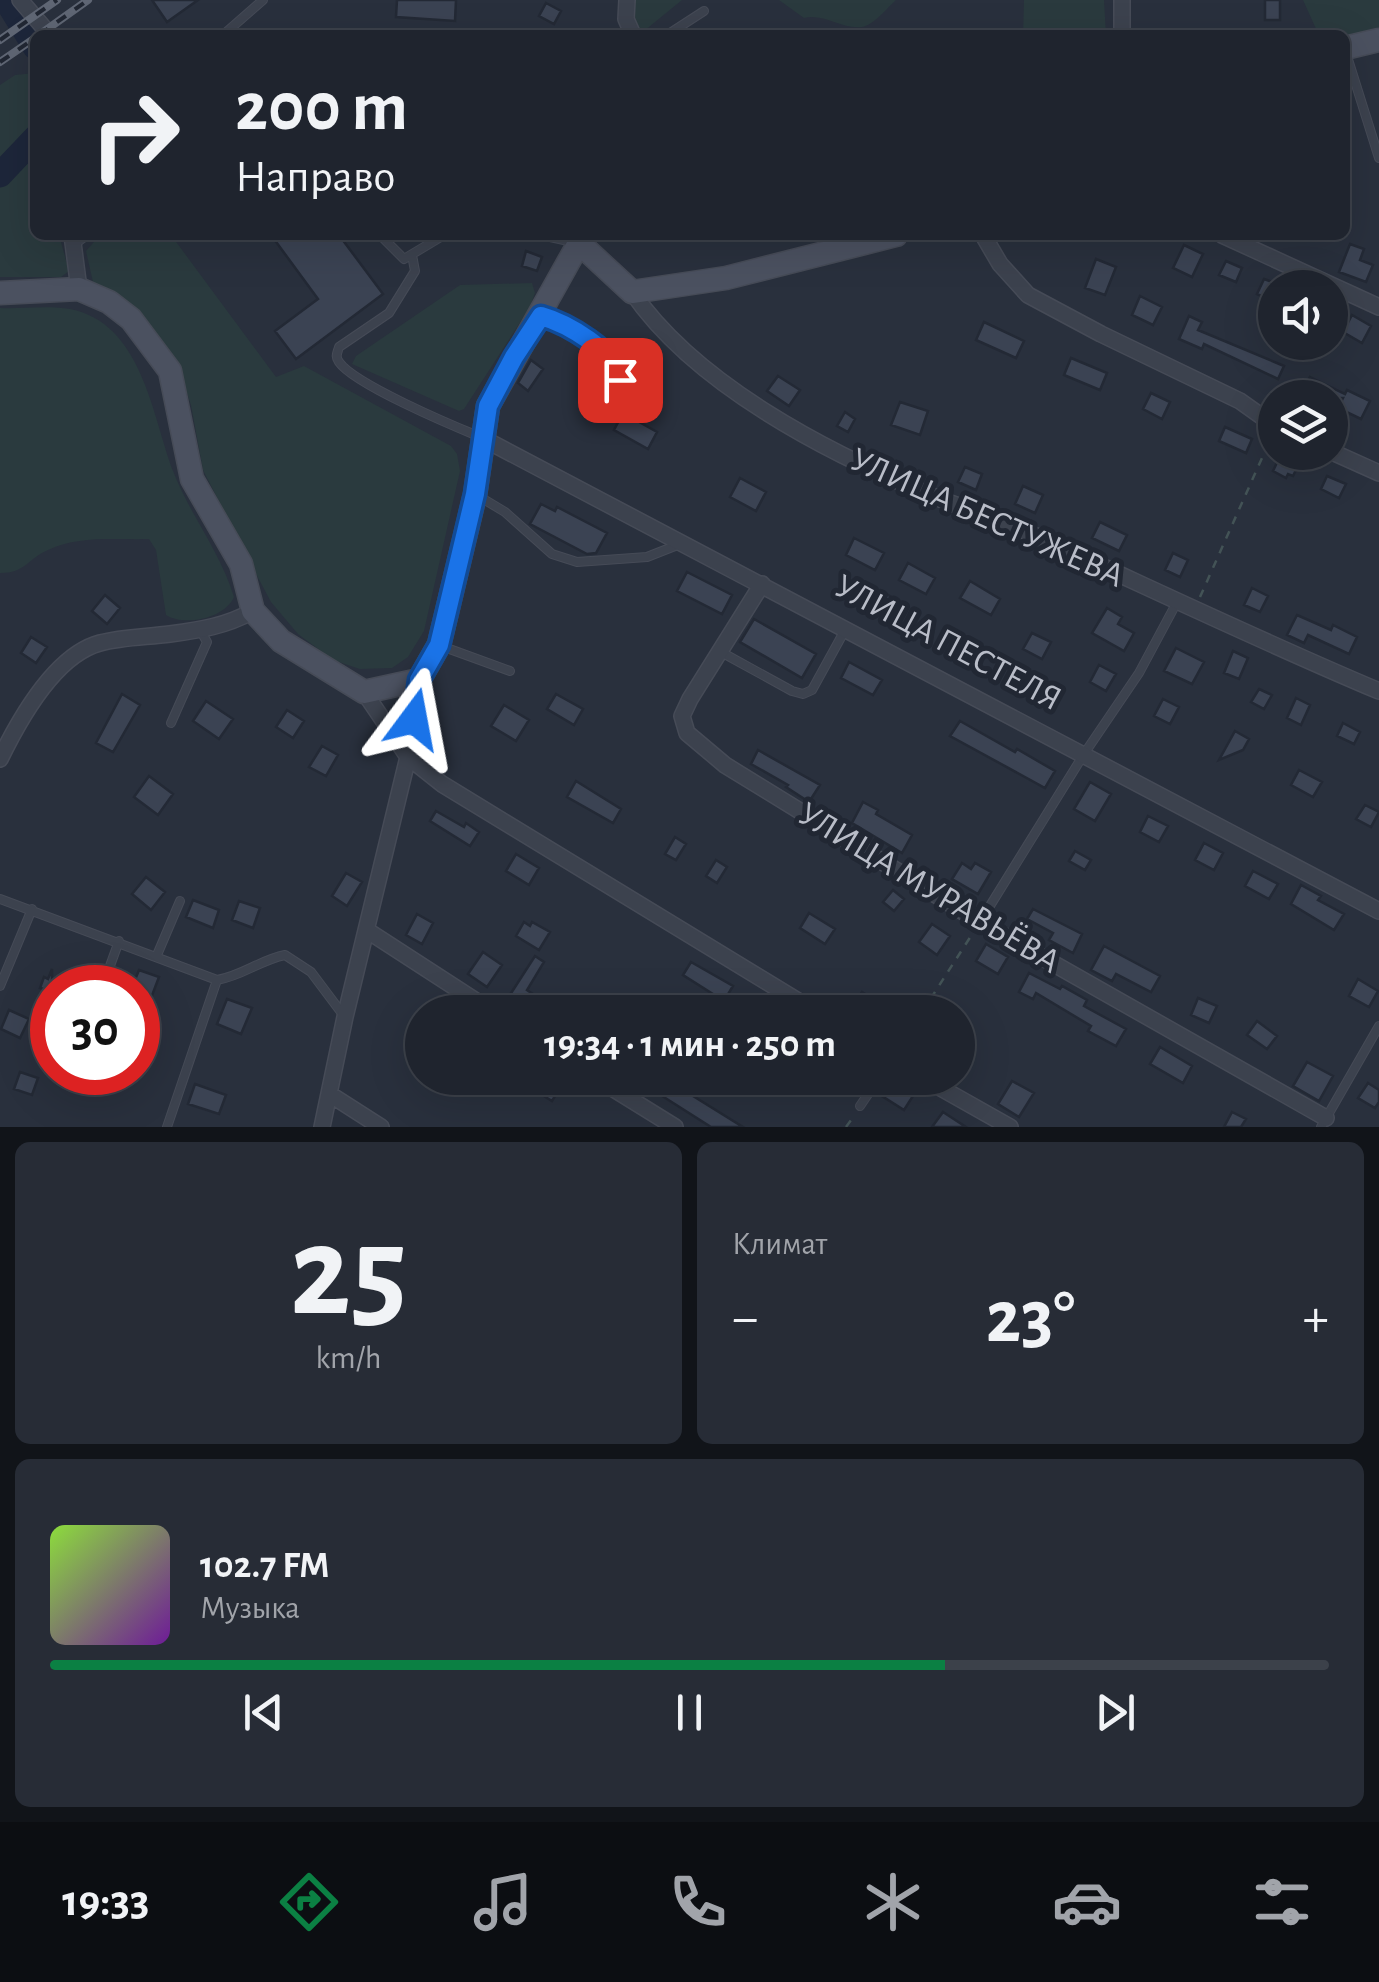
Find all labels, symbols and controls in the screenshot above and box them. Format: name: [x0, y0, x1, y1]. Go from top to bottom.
icon: right: [70, 70, 200, 200]
text: 200 m: [235, 73, 408, 143]
text: Направо: [235, 155, 395, 200]
map controls: [1258, 270, 1348, 470]
button: sound: [1258, 270, 1348, 360]
pin: [578, 338, 663, 423]
icon: arrive: [593, 353, 648, 408]
button: layers: [1258, 380, 1348, 470]
street label: УЛИЦА БЕСТУЖЕВА: [845, 442, 1129, 594]
street label: УЛИЦА ПЕСТЕЛЯ: [829, 569, 1067, 717]
position arrow: [362, 667, 466, 771]
street label: УЛИЦА МУРАВЬЁВА: [792, 795, 1066, 980]
speed limit sign: 30: [30, 965, 160, 1095]
text: 19:34 · 1 мин · 250 m: [544, 1026, 836, 1064]
text: 25: [290, 1209, 407, 1339]
text: Климат: [732, 1228, 827, 1260]
text: 23°: [986, 1281, 1075, 1356]
text: −: [732, 1291, 758, 1346]
text: +: [1303, 1291, 1329, 1346]
text: km/h: [315, 1342, 382, 1374]
text: 102.7 FM: [200, 1547, 329, 1585]
text: Музыка: [200, 1592, 300, 1624]
icon: previous: [236, 1685, 291, 1740]
icon: pause: [662, 1685, 717, 1740]
icon: next: [1088, 1685, 1143, 1740]
icon: directions: [274, 1867, 344, 1937]
icon: music: [468, 1867, 538, 1937]
icon: phone: [663, 1867, 733, 1937]
icon: climate: [858, 1867, 928, 1937]
icon: car: [1052, 1867, 1122, 1937]
icon: filters: [1247, 1867, 1317, 1937]
text: 19:33: [62, 1879, 149, 1924]

